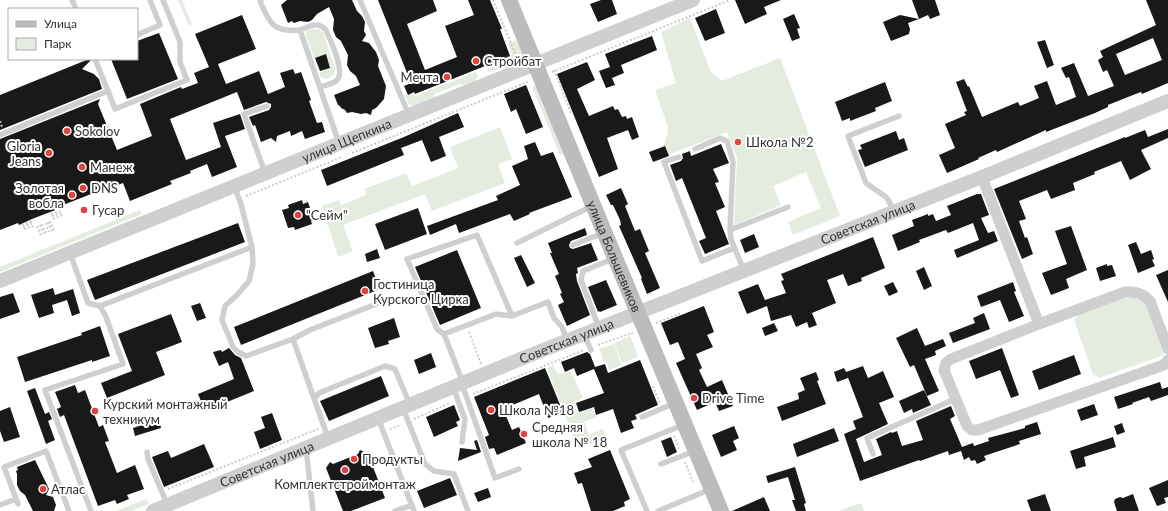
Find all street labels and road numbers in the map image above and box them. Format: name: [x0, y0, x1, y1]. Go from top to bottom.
street label: улица Щепкина: [299, 115, 394, 166]
street label: Советская улица: [818, 196, 917, 248]
street label: улица Большевиков: [584, 198, 645, 315]
street label: Советская улица: [517, 315, 616, 367]
street label: Советская улица: [217, 437, 316, 491]

